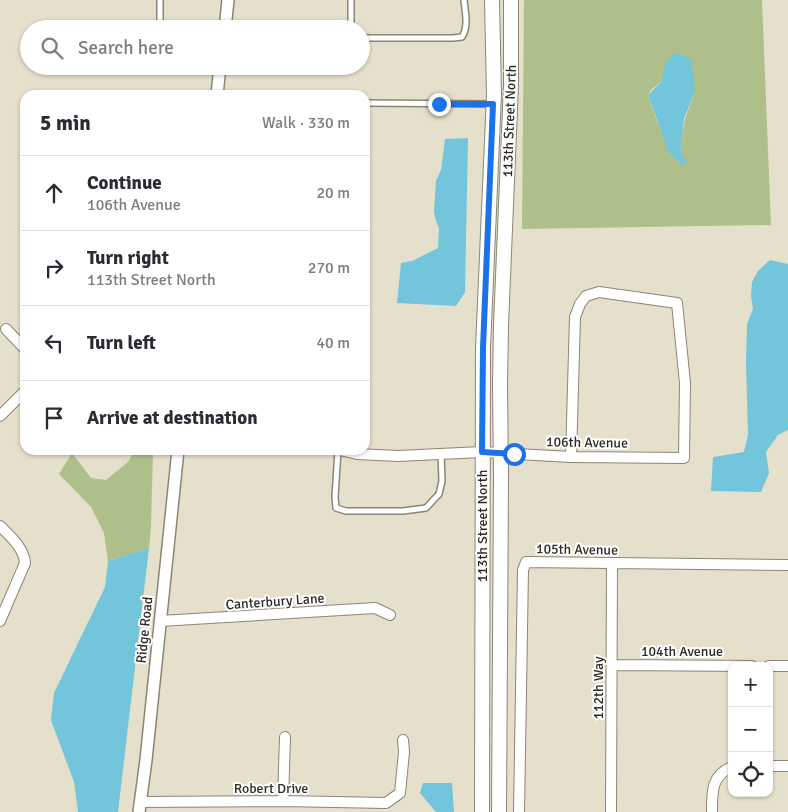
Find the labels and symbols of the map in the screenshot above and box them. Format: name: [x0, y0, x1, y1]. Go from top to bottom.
street label: 113th Street North: [499, 64, 520, 178]
route end: [428, 93, 451, 116]
street label: 106th Avenue: [546, 433, 628, 452]
route start: [503, 443, 526, 466]
street label: 113th Street North: [474, 470, 491, 582]
street label: 105th Avenue: [536, 540, 618, 559]
street label: Canterbury Lane: [225, 590, 325, 613]
street label: Ridge Road: [133, 596, 156, 664]
street label: 104th Avenue: [641, 643, 723, 660]
street label: 112th Way: [590, 656, 607, 720]
street label: Robert Drive: [234, 780, 308, 797]

